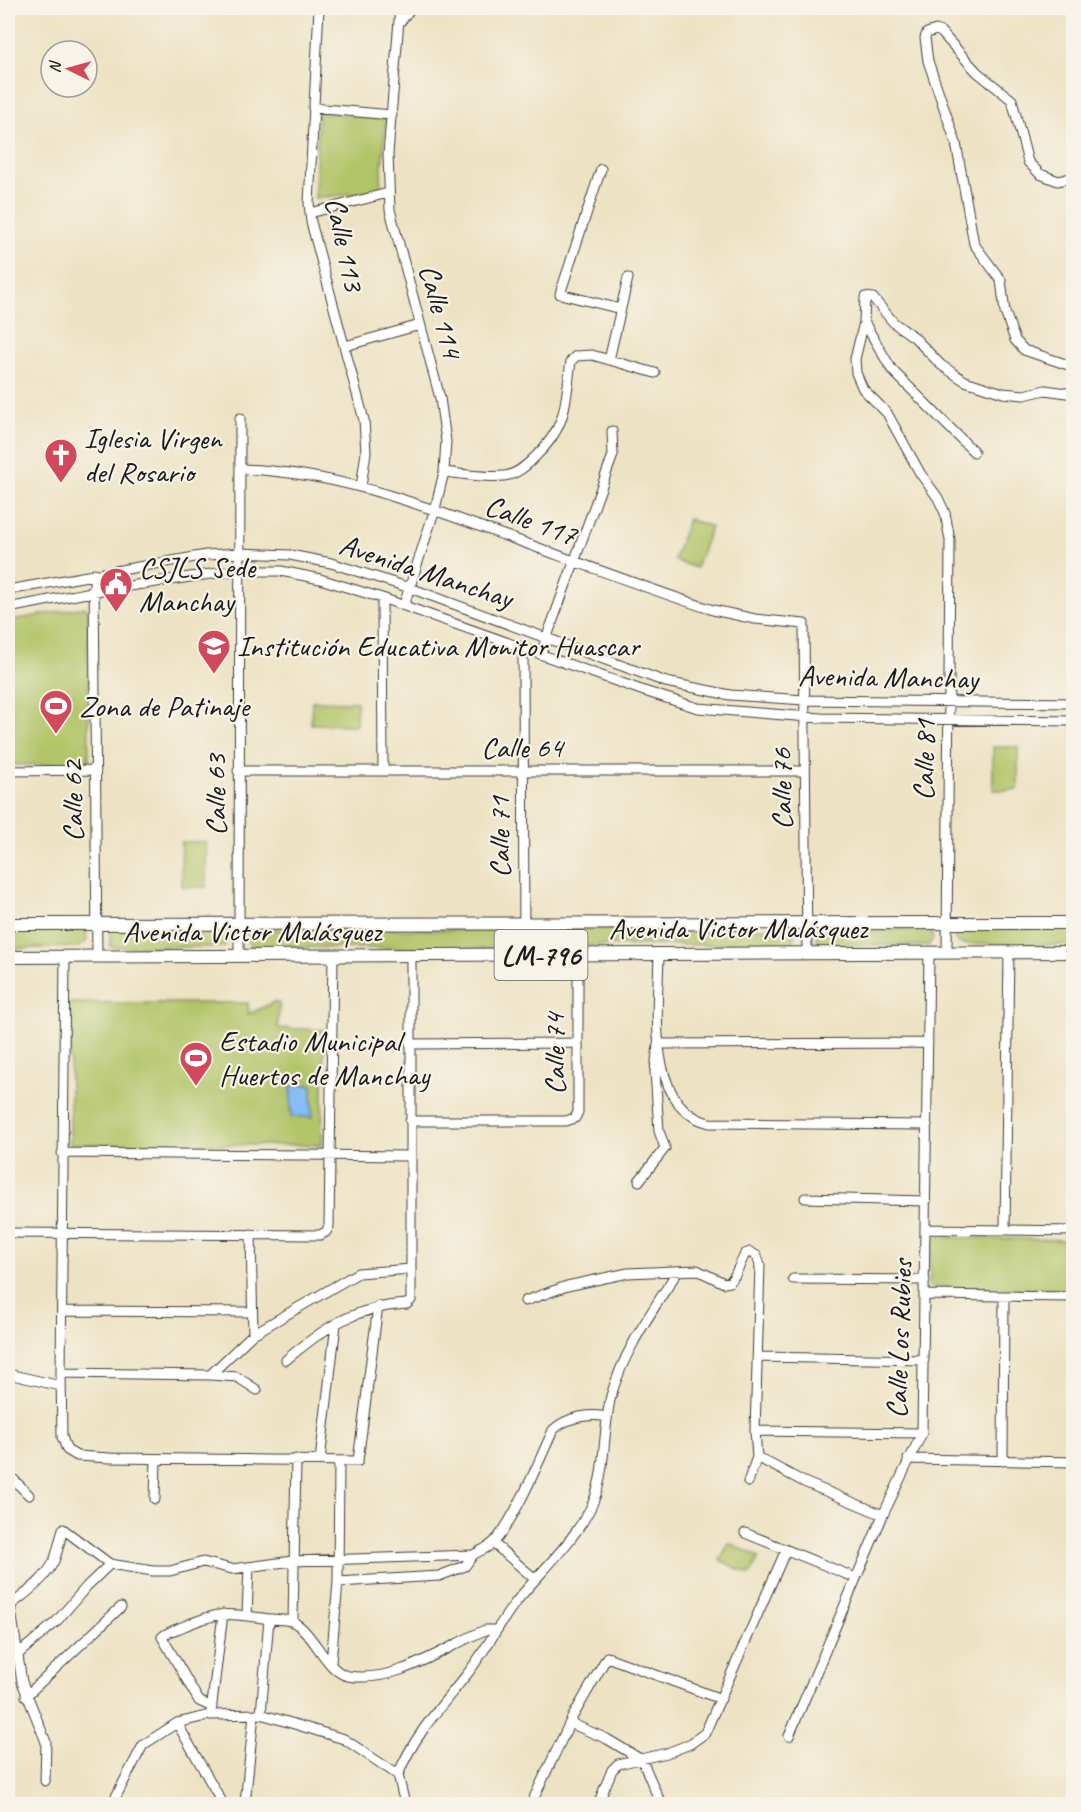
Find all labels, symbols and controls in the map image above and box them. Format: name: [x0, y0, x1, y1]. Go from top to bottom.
north arrow: [39, 39, 99, 99]
text: N: [45, 59, 66, 74]
street label: Calle 113: [317, 194, 374, 297]
street label: Calle 114: [410, 260, 472, 364]
place label: Iglesia Virgen del Rosario: [84, 419, 223, 491]
church icon: Iglesia Virgen del Rosario: [43, 437, 79, 484]
street label: Calle 117: [480, 486, 584, 555]
street label: Avenida Manchay: [335, 525, 520, 618]
place label: CSJLS Sede Manchay: [139, 548, 257, 620]
public building icon: CSJLS Sede Manchay: [98, 566, 134, 613]
place label: Institución Educativa Monitor Huascar: [237, 627, 641, 665]
school or university icon: Institución Educativa Monitor Huascar: [196, 628, 232, 675]
street label: Avenida Manchay: [798, 656, 981, 698]
place label: Zona de Patinaje: [79, 687, 251, 725]
sports icon: Zona de Patinaje: [38, 688, 74, 735]
street label: Calle 81: [904, 717, 944, 801]
street label: Calle 64: [481, 728, 565, 766]
street label: Calle 76: [762, 747, 800, 830]
street label: Calle 63: [196, 752, 234, 836]
street label: Calle 62: [53, 758, 91, 842]
street label: Calle 71: [480, 795, 518, 878]
street label: Avenida Victor Malásquez: [609, 909, 869, 947]
street label: Avenida Victor Malásquez: [123, 912, 383, 950]
road number: LM-796: [494, 930, 588, 980]
street label: Calle 74: [535, 1011, 573, 1095]
place label: Estadio Municipal Huertos de Manchay: [219, 1022, 431, 1094]
sports icon: Estadio Municipal Huertos de Manchay: [178, 1040, 214, 1087]
street label: Calle Los Rubies: [877, 1256, 921, 1419]

